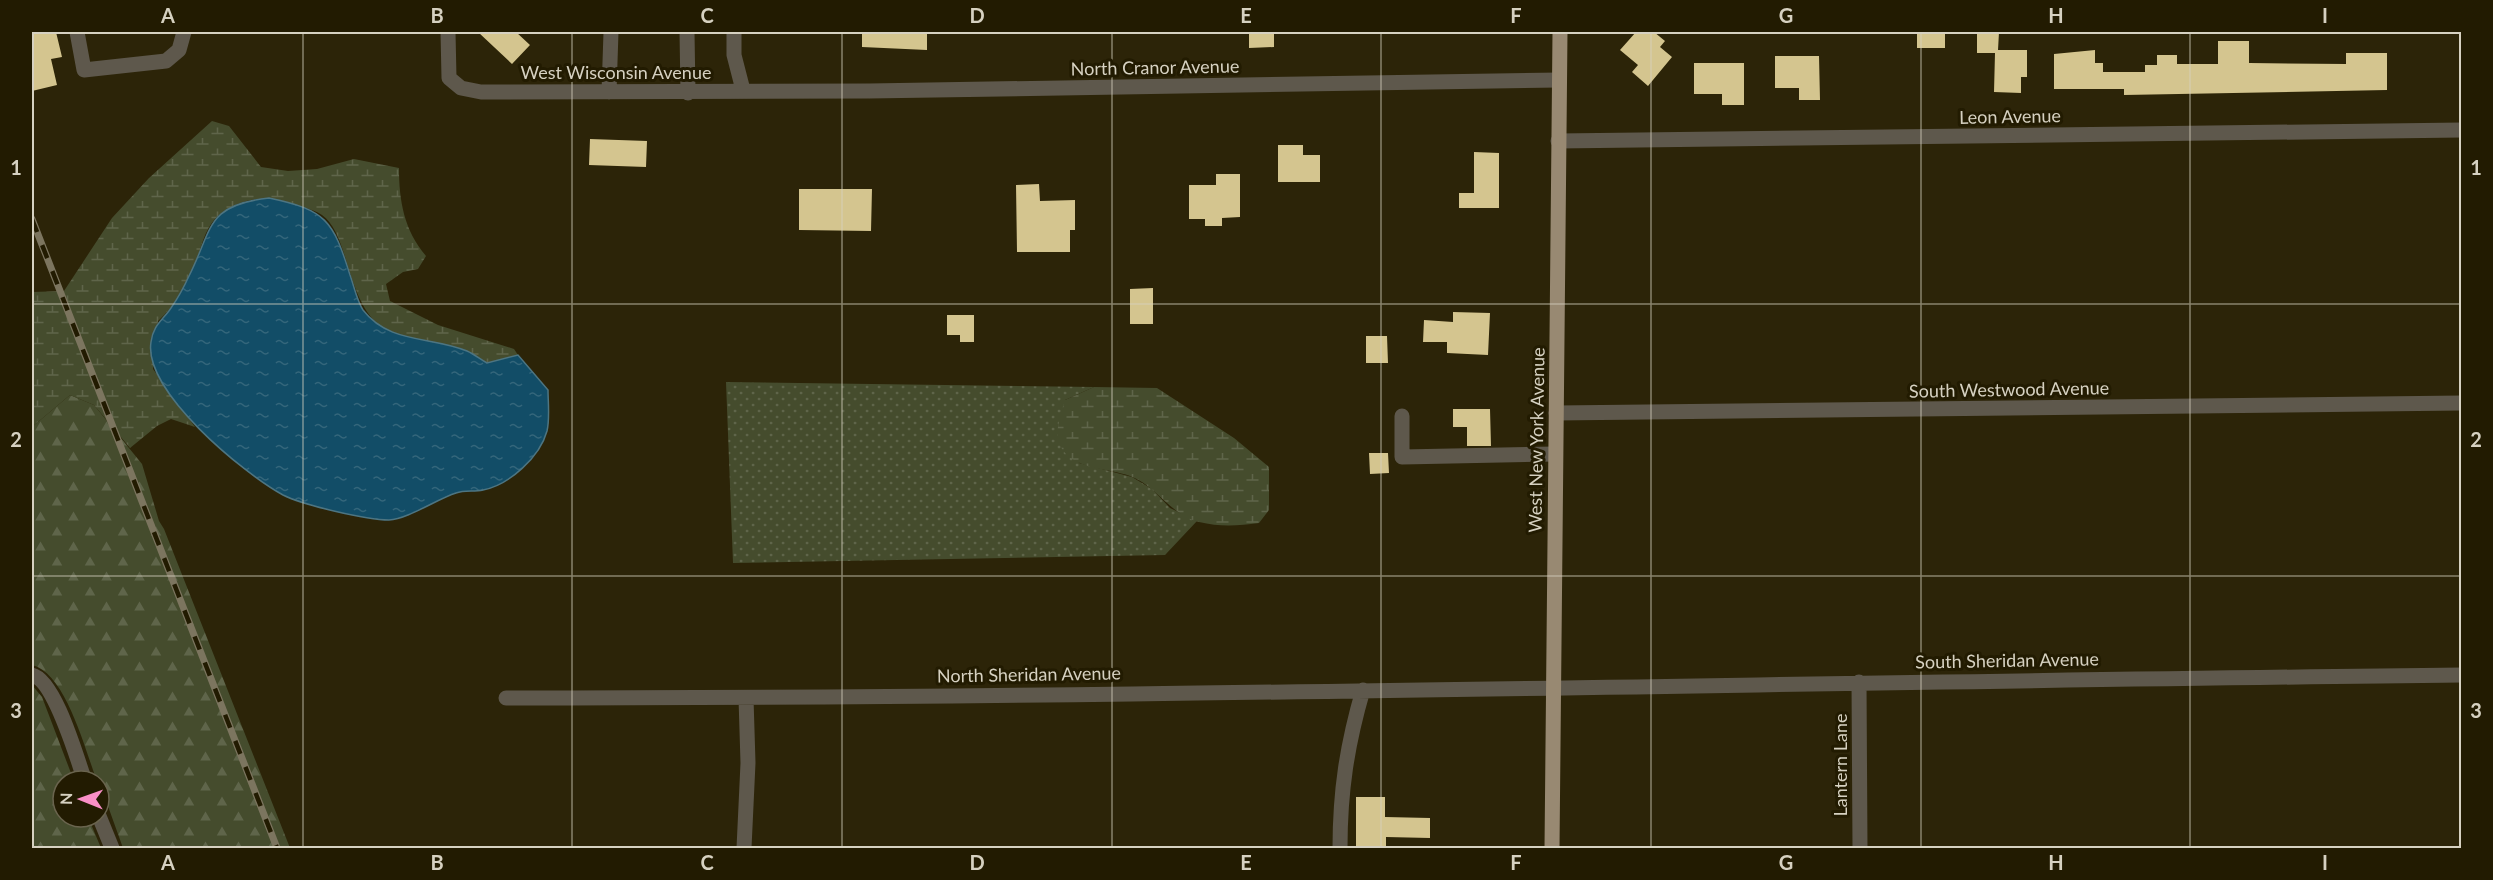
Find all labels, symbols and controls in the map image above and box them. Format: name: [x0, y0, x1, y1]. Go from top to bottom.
text: A: [160, 3, 175, 27]
text: B: [430, 3, 444, 27]
text: C: [700, 3, 714, 27]
text: D: [969, 3, 985, 27]
text: E: [1240, 3, 1252, 27]
text: F: [1510, 3, 1522, 27]
text: G: [1779, 3, 1793, 27]
text: H: [2048, 3, 2064, 27]
text: I: [2322, 3, 2328, 27]
street label: North Cranor Avenue: [1070, 55, 1240, 79]
street label: West Wisconsin Avenue: [521, 61, 711, 83]
street label: Leon Avenue: [1959, 104, 2061, 128]
text: 1: [10, 155, 22, 179]
text: 1: [2470, 155, 2482, 179]
street label: West New York Avenue: [1523, 347, 1549, 533]
street label: South Westwood Avenue: [1909, 376, 2109, 402]
text: 2: [10, 427, 22, 451]
text: 2: [2470, 427, 2482, 451]
street label: South Sheridan Avenue: [1915, 647, 2099, 673]
street label: North Sheridan Avenue: [937, 661, 1121, 687]
text: 3: [10, 698, 22, 722]
text: 3: [2470, 698, 2482, 722]
street label: Lantern Lane: [1829, 714, 1851, 816]
north arrow: [51, 769, 111, 829]
text: N: [56, 792, 75, 805]
text: A: [160, 850, 175, 874]
text: B: [430, 850, 444, 874]
text: C: [700, 850, 714, 874]
text: D: [969, 850, 985, 874]
text: E: [1240, 850, 1252, 874]
text: F: [1510, 850, 1522, 874]
text: G: [1779, 850, 1793, 874]
text: H: [2048, 850, 2064, 874]
text: I: [2322, 850, 2328, 874]

